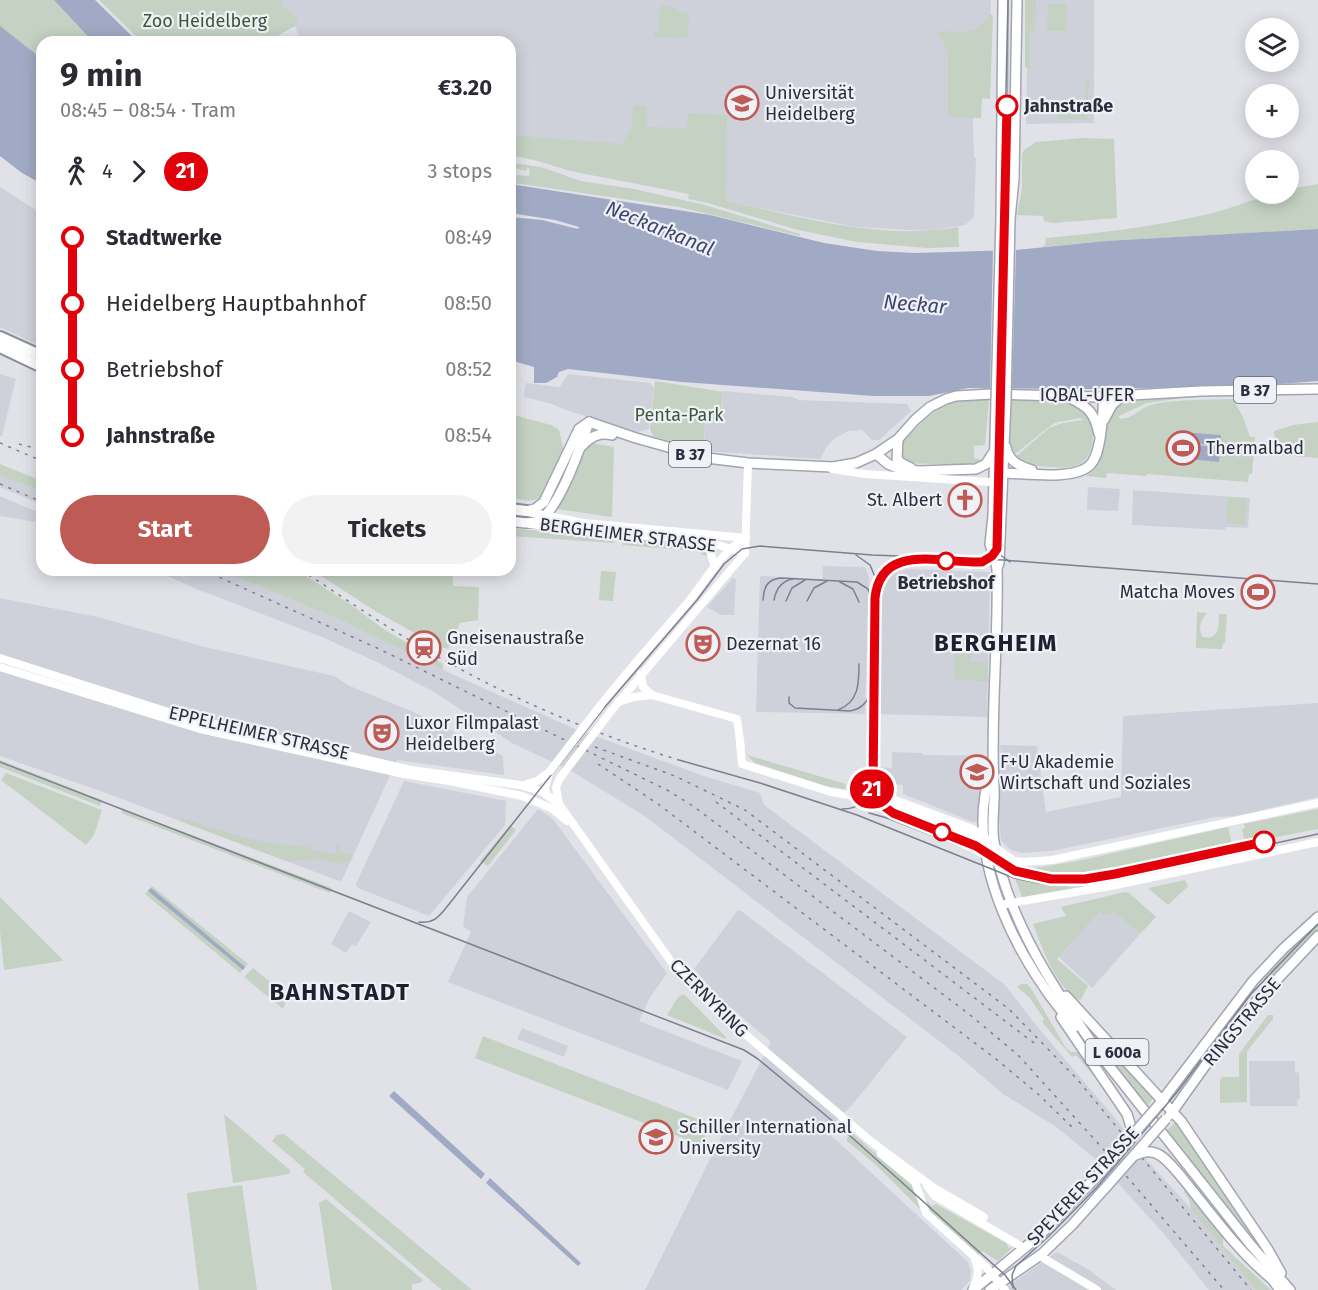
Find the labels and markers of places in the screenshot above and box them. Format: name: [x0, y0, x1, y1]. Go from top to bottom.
place label: Universität Heidelberg: [765, 82, 855, 125]
school or university icon: Universität Heidelberg: [724, 85, 760, 121]
marker: Jahnstraße: [996, 95, 1018, 117]
place label: Jahnstraße: [1023, 95, 1113, 117]
sports icon: Thermalbad: [1165, 430, 1201, 466]
place label: Thermalbad: [1206, 437, 1304, 459]
church icon: St. Albert: [947, 482, 983, 518]
place label: St. Albert: [867, 489, 942, 511]
marker: Betriebshof: [937, 552, 955, 570]
place label: Betriebshof: [898, 572, 996, 594]
sports icon: Matcha Moves: [1240, 574, 1276, 610]
place label: Matcha Moves: [1120, 581, 1235, 603]
theatre icon: Dezernat 16: [685, 626, 721, 662]
place label: Gneisenaustraße Süd: [447, 627, 584, 670]
station icon: Gneisenaustraße Süd: [406, 630, 442, 666]
place label: Dezernat 16: [726, 633, 821, 655]
place label: Luxor Filmpalast Heidelberg: [405, 712, 539, 755]
theatre icon: Luxor Filmpalast Heidelberg: [364, 715, 400, 751]
place label: F+U Akademie Wirtschaft und Soziales: [1000, 751, 1191, 794]
school or university icon: F+U Akademie Wirtschaft und Soziales: [959, 754, 995, 790]
unlabelled marker: [933, 823, 951, 841]
unlabelled marker: [1253, 831, 1275, 853]
place label: Schiller International University: [679, 1116, 852, 1159]
school or university icon: Schiller International University: [638, 1119, 674, 1155]

